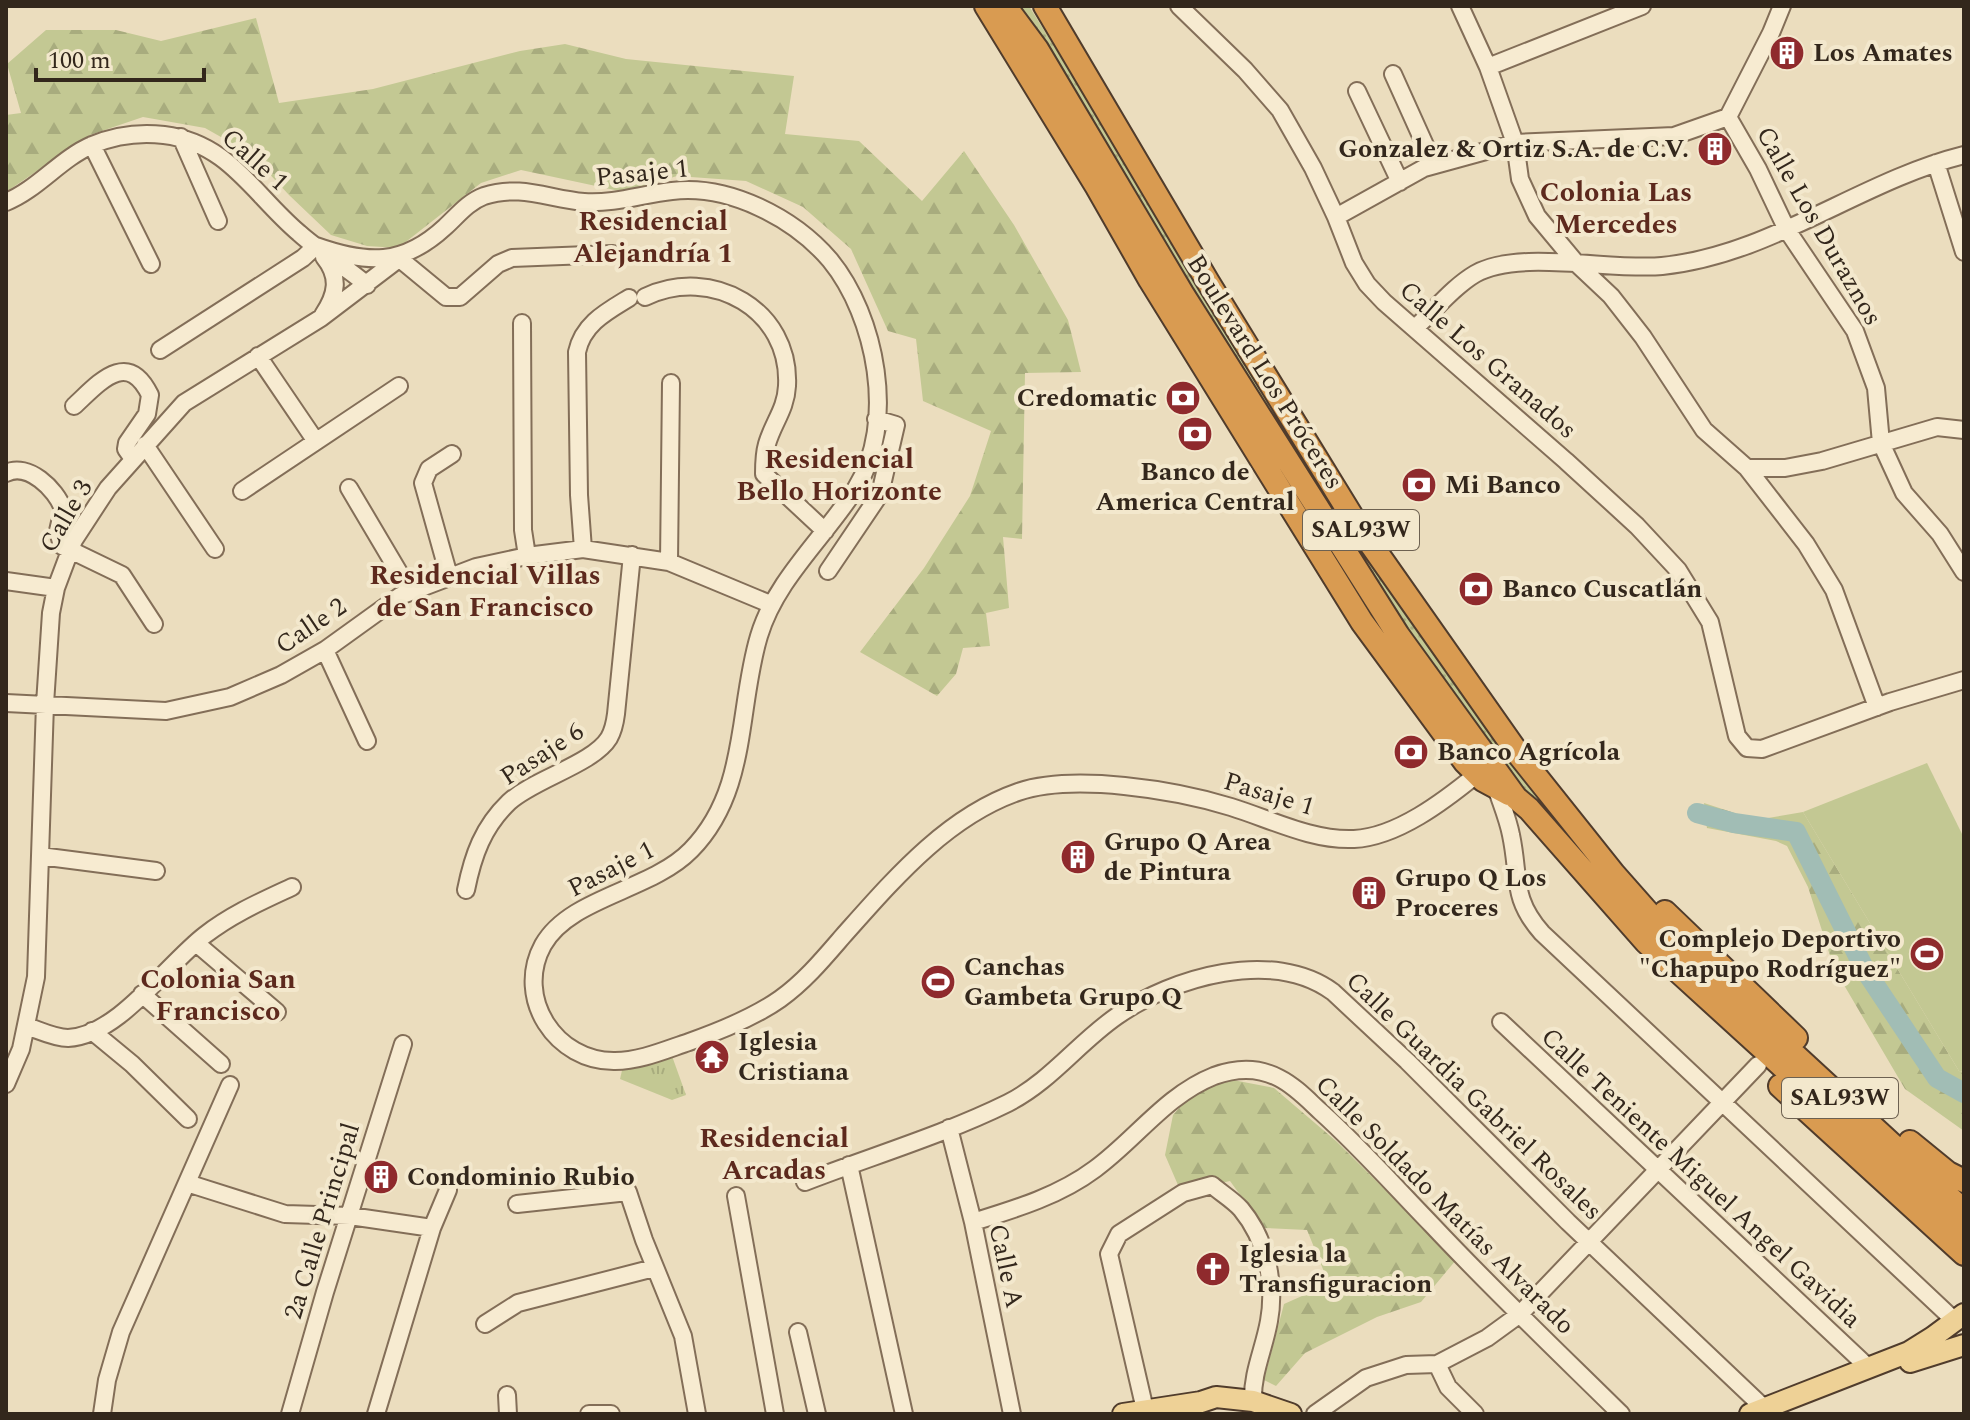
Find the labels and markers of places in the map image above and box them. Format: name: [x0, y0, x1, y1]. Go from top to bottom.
place label: Los Amates: [1813, 33, 1953, 73]
building icon: Los Amates: [1768, 34, 1806, 72]
place label: Gonzalez & Ortiz S.A. de C.V.: [1338, 129, 1689, 169]
building icon: Gonzalez & Ortiz S.A. de C.V.: [1696, 130, 1734, 168]
place label: Credomatic: [1017, 378, 1157, 418]
bank icon: Credomatic: [1164, 379, 1202, 417]
bank icon: Banco de America Central: [1176, 415, 1214, 453]
place label: Banco de America Central: [1095, 452, 1295, 522]
place label: Mi Banco: [1445, 465, 1561, 505]
bank icon: Mi Banco: [1400, 466, 1438, 504]
place label: Banco Cuscatlán: [1502, 569, 1702, 609]
bank icon: Banco Cuscatlán: [1457, 570, 1495, 608]
place label: Banco Agrícola: [1437, 732, 1621, 772]
bank icon: Banco Agrícola: [1392, 733, 1430, 771]
place label: Grupo Q Area de Pintura: [1104, 822, 1272, 892]
building icon: Grupo Q Area de Pintura: [1059, 838, 1097, 876]
place label: Grupo Q Los Proceres: [1395, 858, 1547, 928]
building icon: Grupo Q Los Proceres: [1350, 874, 1388, 912]
place label: Complejo Deportivo "Chapupo Rodríguez": [1639, 919, 1901, 989]
sports icon: Complejo Deportivo "Chapupo Rodríguez": [1908, 935, 1946, 973]
place label: Canchas Gambeta Grupo Q: [964, 947, 1183, 1017]
sports icon: Canchas Gambeta Grupo Q: [919, 963, 957, 1001]
place label: Iglesia Cristiana: [738, 1022, 850, 1092]
temple icon: Iglesia Cristiana: [693, 1038, 731, 1076]
place label: Condominio Rubio: [407, 1157, 635, 1197]
building icon: Condominio Rubio: [362, 1158, 400, 1196]
place label: Iglesia la Transfiguracion: [1239, 1234, 1432, 1304]
church icon: Iglesia la Transfiguracion: [1194, 1250, 1232, 1288]

